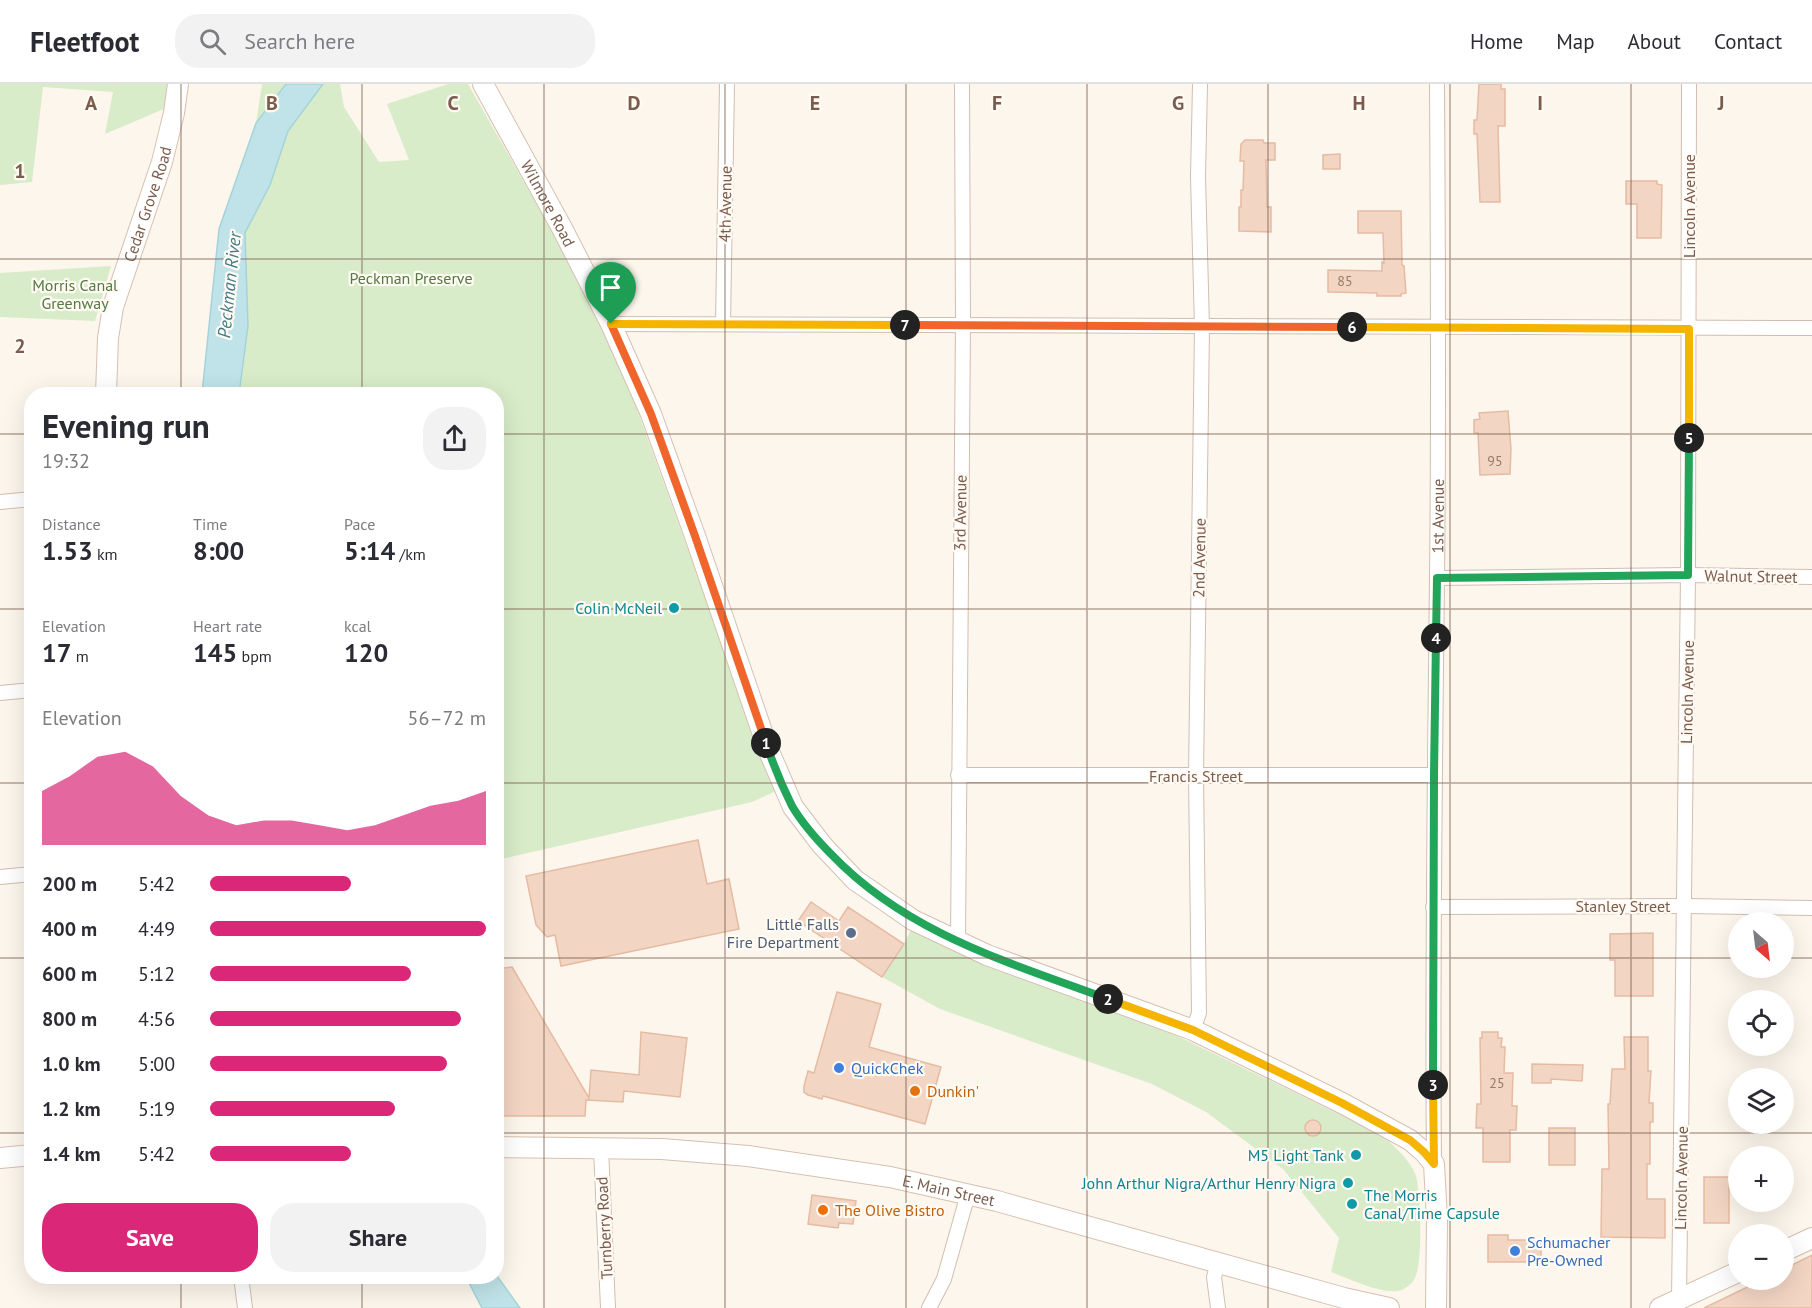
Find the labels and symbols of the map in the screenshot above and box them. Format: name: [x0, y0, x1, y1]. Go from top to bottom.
text: A: [85, 90, 98, 116]
text: B: [266, 90, 278, 116]
text: C: [447, 90, 459, 116]
text: D: [628, 90, 641, 116]
text: E: [810, 90, 820, 116]
text: F: [992, 90, 1002, 116]
text: G: [1172, 90, 1184, 116]
text: H: [1352, 90, 1366, 116]
text: I: [1537, 90, 1543, 116]
text: J: [1717, 90, 1724, 116]
street label: Cedar Grove Road: [119, 144, 175, 264]
street label: Lincoln Avenue: [1679, 154, 1699, 258]
street label: Wilmore Road: [517, 157, 580, 250]
text: 1: [14, 158, 26, 184]
street label: 4th Avenue: [714, 166, 736, 242]
water label: Peckman River: [212, 230, 246, 339]
pin: [585, 262, 636, 324]
park label: Peckman Preserve: [349, 268, 473, 288]
house number: 85: [1337, 272, 1353, 290]
park label: Morris Canal Greenway: [32, 275, 118, 313]
pin: 7: [890, 310, 920, 340]
pin: 6: [1337, 312, 1367, 342]
text: 2: [14, 333, 26, 359]
pin: 5: [1674, 423, 1704, 453]
house number: 95: [1487, 452, 1503, 470]
street label: 3rd Avenue: [949, 475, 971, 551]
street label: 1st Avenue: [1427, 479, 1448, 553]
street label: 2nd Avenue: [1188, 518, 1210, 598]
street label: Walnut Street: [1704, 565, 1798, 587]
place label: Colin McNeil: [575, 598, 662, 618]
marker: Colin McNeil: [667, 601, 681, 615]
pin: 4: [1421, 623, 1451, 653]
street label: Lincoln Avenue: [1676, 640, 1698, 744]
pin: 1: [751, 728, 781, 758]
street label: Francis Street: [1149, 766, 1243, 786]
street label: Stanley Street: [1575, 896, 1671, 916]
north arrow: [1728, 912, 1794, 978]
place label: Little Falls Fire Department: [727, 914, 840, 952]
marker: Little Falls Fire Department: [844, 926, 858, 940]
pin: 2: [1093, 984, 1123, 1014]
place label: QuickChek: [851, 1058, 924, 1078]
marker: QuickChek: [832, 1061, 846, 1075]
pin: 3: [1418, 1070, 1448, 1100]
house number: 25: [1489, 1074, 1505, 1092]
place label: Dunkin': [927, 1081, 979, 1101]
marker: Dunkin': [908, 1084, 922, 1098]
street label: Lincoln Avenue: [1670, 1126, 1692, 1230]
place label: M5 Light Tank: [1248, 1145, 1344, 1165]
marker: M5 Light Tank: [1349, 1148, 1363, 1162]
street label: E. Main Street: [901, 1170, 997, 1210]
place label: John Arthur Nigra/Arthur Henry Nigra: [1081, 1173, 1336, 1193]
street label: Turnberry Road: [591, 1176, 617, 1280]
marker: John Arthur Nigra/Arthur Henry Nigra: [1341, 1176, 1355, 1190]
place label: The Morris Canal/Time Capsule: [1364, 1185, 1500, 1223]
marker: The Morris Canal/Time Capsule: [1345, 1197, 1359, 1211]
place label: The Olive Bistro: [835, 1200, 945, 1220]
marker: The Olive Bistro: [816, 1203, 830, 1217]
place label: Schumacher Pre-Owned: [1527, 1232, 1611, 1270]
marker: Schumacher Pre-Owned: [1508, 1244, 1522, 1258]

